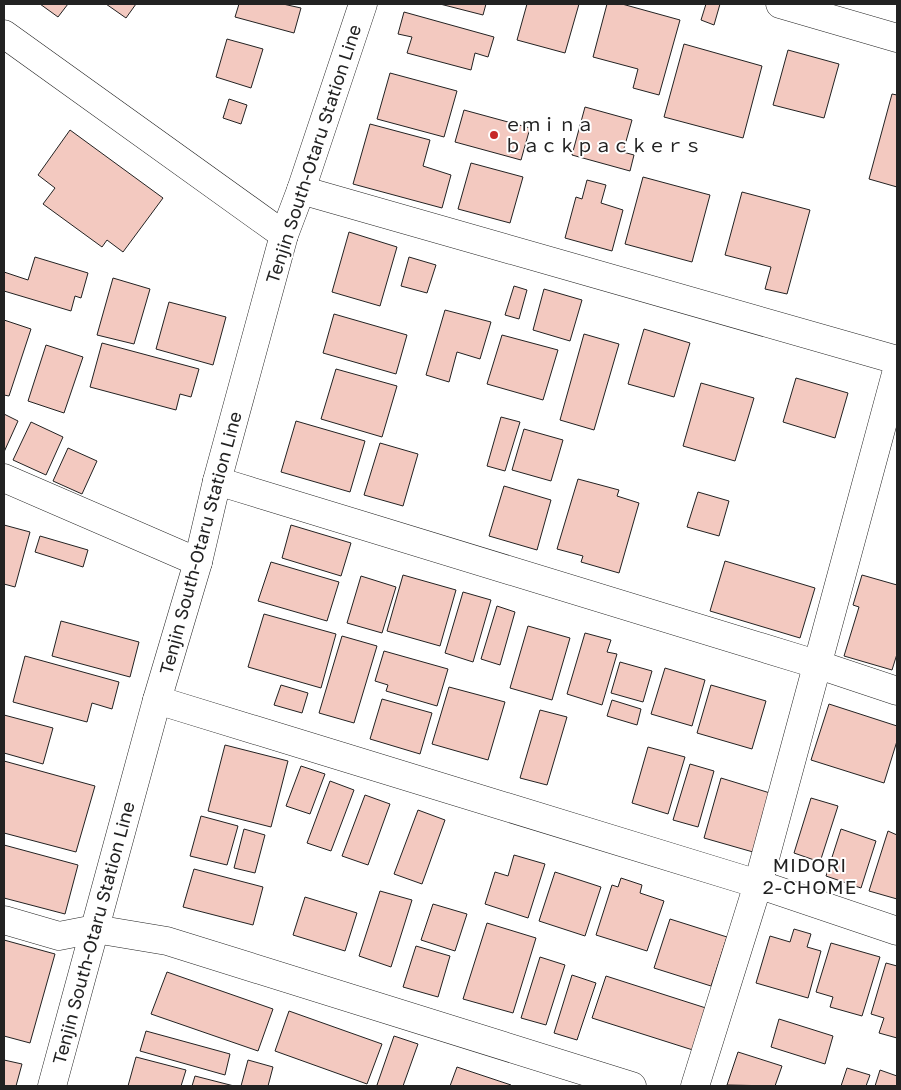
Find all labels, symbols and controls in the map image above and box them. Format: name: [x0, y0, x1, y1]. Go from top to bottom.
street label: Tenjin South-Otaru Station Line: [261, 21, 365, 286]
place label: ｅｍｉｎａ ｂａｃｋｐａｃｋｅｒｓ: [504, 113, 702, 157]
marker: ｅｍｉｎａ ｂａｃｋｐａｃｋｅｒｓ: [488, 129, 500, 141]
street label: Tenjin South-Otaru Station Line: [154, 409, 246, 676]
street label: Tenjin South-Otaru Station Line: [47, 799, 139, 1066]
district label: MIDORI 2-CHOME: [763, 853, 857, 898]

